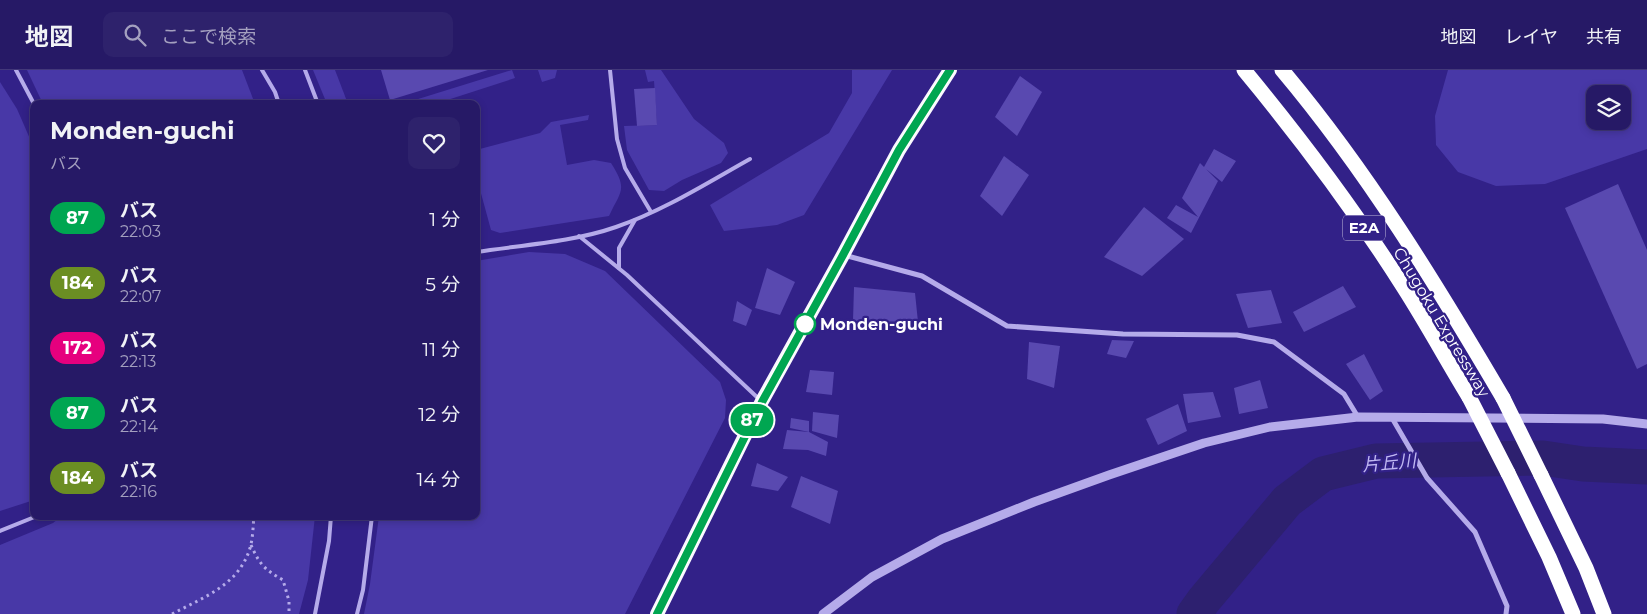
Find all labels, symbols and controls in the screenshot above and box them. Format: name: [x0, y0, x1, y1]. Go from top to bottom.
search box: [103, 12, 453, 57]
icon: search: [121, 21, 149, 49]
text: 地図: [25, 22, 73, 51]
text: ここで検索: [161, 25, 256, 48]
text: 地図: [1441, 26, 1477, 48]
text: レイヤ: [1505, 26, 1558, 48]
text: 共有: [1586, 26, 1622, 48]
map controls: [1586, 85, 1631, 130]
button: layers: [1586, 85, 1631, 130]
text: Monden-guchi: [50, 116, 234, 145]
button: heart: [408, 117, 460, 169]
text: バス: [50, 154, 82, 173]
text: バス: [120, 199, 158, 222]
text: 87: [66, 207, 89, 229]
text: 1 分: [429, 208, 460, 231]
road number: E2A: [1343, 216, 1385, 240]
text: 22:03: [120, 222, 161, 241]
street label: Chugoku Expressway: [1389, 244, 1494, 401]
text: バス: [120, 264, 158, 287]
text: 184: [62, 272, 93, 294]
text: 5 分: [425, 273, 460, 296]
text: 22:07: [120, 287, 161, 306]
marker: Monden-guchi: [794, 313, 816, 335]
place label: Monden-guchi: [820, 315, 943, 334]
text: バス: [120, 329, 158, 352]
text: 172: [63, 337, 92, 359]
text: 11 分: [422, 338, 460, 361]
text: 22:13: [120, 352, 156, 371]
text: バス: [120, 394, 158, 417]
text: 87: [66, 402, 89, 424]
text: 12 分: [418, 403, 460, 426]
line badge: 87: [730, 404, 774, 436]
text: 87: [740, 409, 764, 431]
text: 22:14: [120, 417, 158, 436]
water label: 片丘川: [1361, 450, 1419, 476]
text: バス: [120, 459, 158, 482]
text: 184: [62, 467, 93, 489]
text: 14 分: [417, 468, 460, 491]
text: 22:16: [120, 482, 157, 501]

